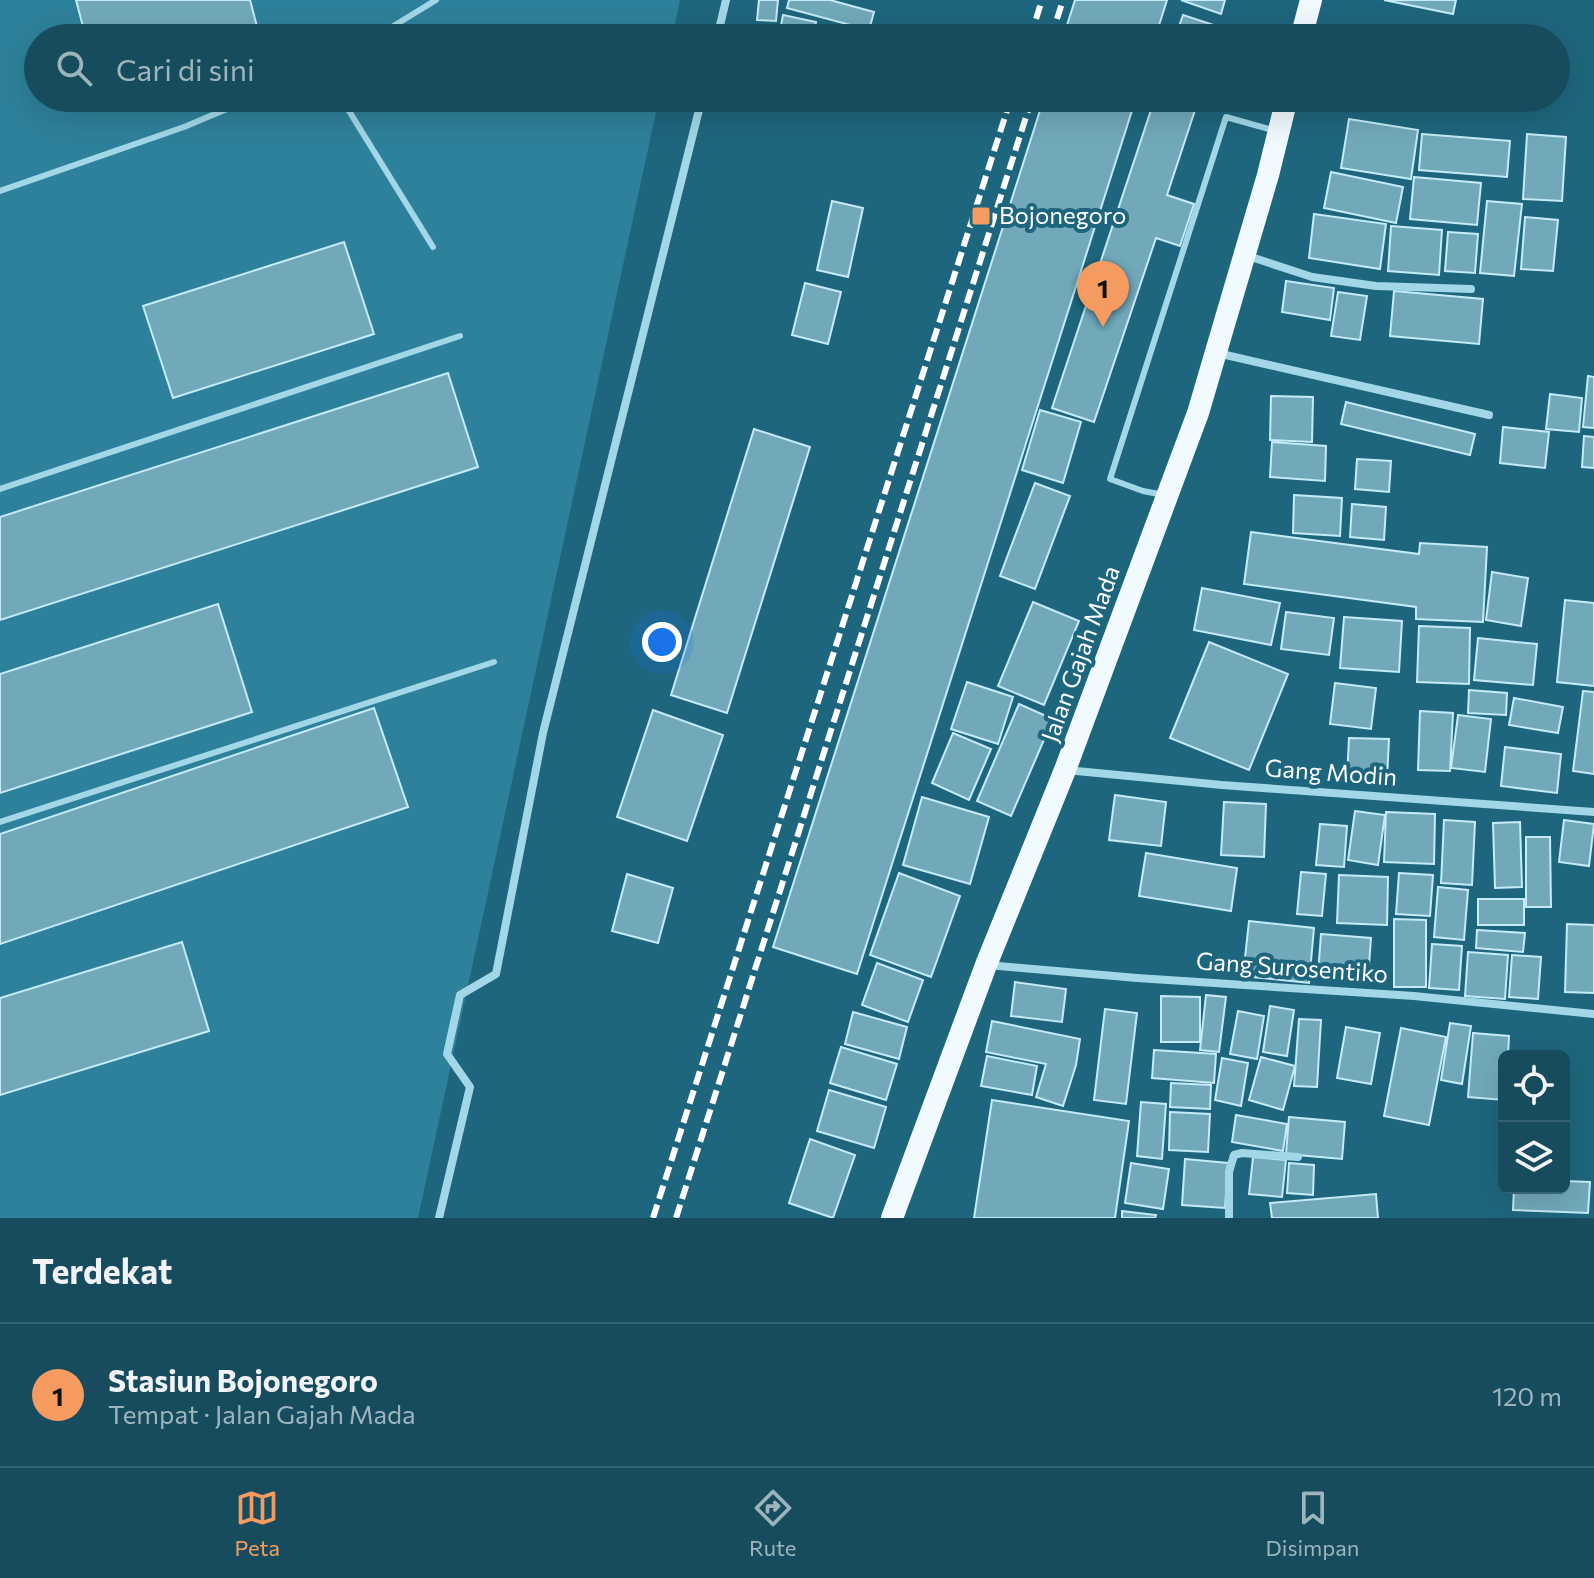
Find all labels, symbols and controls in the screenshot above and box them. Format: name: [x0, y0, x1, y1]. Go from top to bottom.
search box: [24, 24, 1570, 112]
icon: search: [52, 46, 96, 90]
text: Cari di sini: [116, 50, 255, 87]
place label: Bojonegoro: [999, 200, 1126, 229]
marker: Bojonegoro: [970, 205, 992, 227]
pin: 1: [1077, 261, 1129, 327]
street label: Jalan Gajah Mada: [1034, 561, 1125, 746]
your location: [642, 622, 682, 662]
street label: Gang Modin: [1264, 752, 1398, 791]
street label: Gang Surosentiko: [1195, 945, 1389, 988]
map controls: [1498, 1050, 1570, 1194]
button: locate: [1498, 1050, 1570, 1122]
button: layers: [1498, 1122, 1570, 1194]
text: Terdekat: [32, 1249, 173, 1291]
text: Stasiun Bojonegoro: [108, 1361, 378, 1398]
text: 1: [52, 1380, 64, 1411]
text: 120 m: [1492, 1380, 1562, 1411]
text: Tempat · Jalan Gajah Mada: [108, 1398, 416, 1429]
tab: Peta: [235, 1486, 280, 1561]
tab: Rute: [749, 1486, 796, 1561]
tab: Disimpan: [1266, 1486, 1359, 1561]

